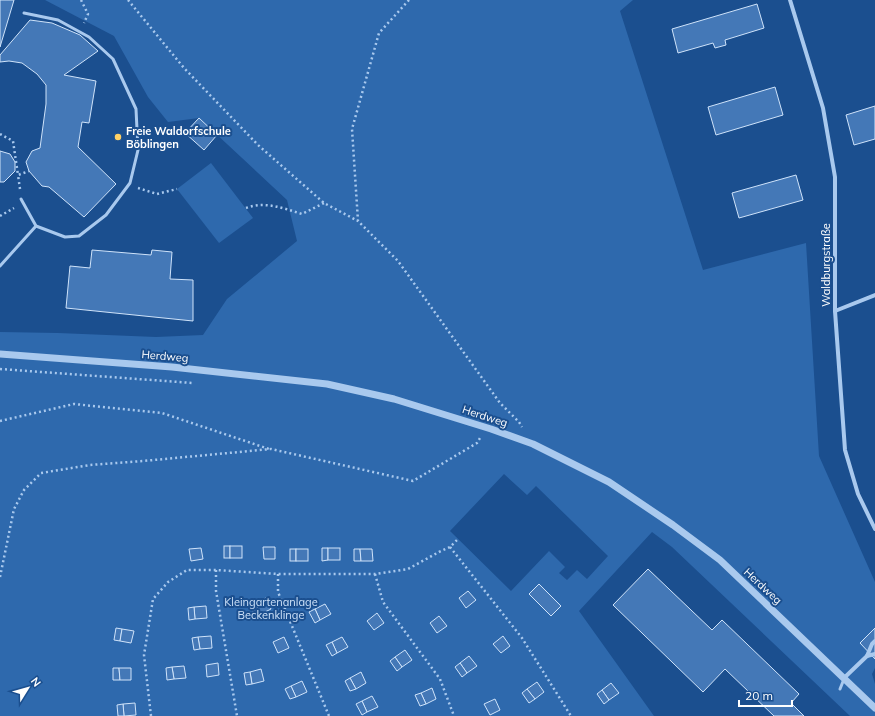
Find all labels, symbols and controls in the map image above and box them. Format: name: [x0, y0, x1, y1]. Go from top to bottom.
place label: Freie Waldorfschule Böblingen: [126, 124, 231, 151]
marker: Freie Waldorfschule Böblingen: [113, 132, 123, 142]
street label: Waldburgstraße: [819, 223, 833, 307]
street label: Herdweg: [141, 347, 189, 365]
street label: Herdweg: [460, 402, 510, 430]
street label: Herdweg: [741, 565, 785, 607]
park label: Kleingartenanlage Beckenklinge: [224, 595, 318, 622]
north arrow: [8, 668, 48, 708]
text: N: [28, 674, 44, 690]
scale bar: [739, 682, 792, 708]
text: 20 m: [745, 688, 773, 703]

